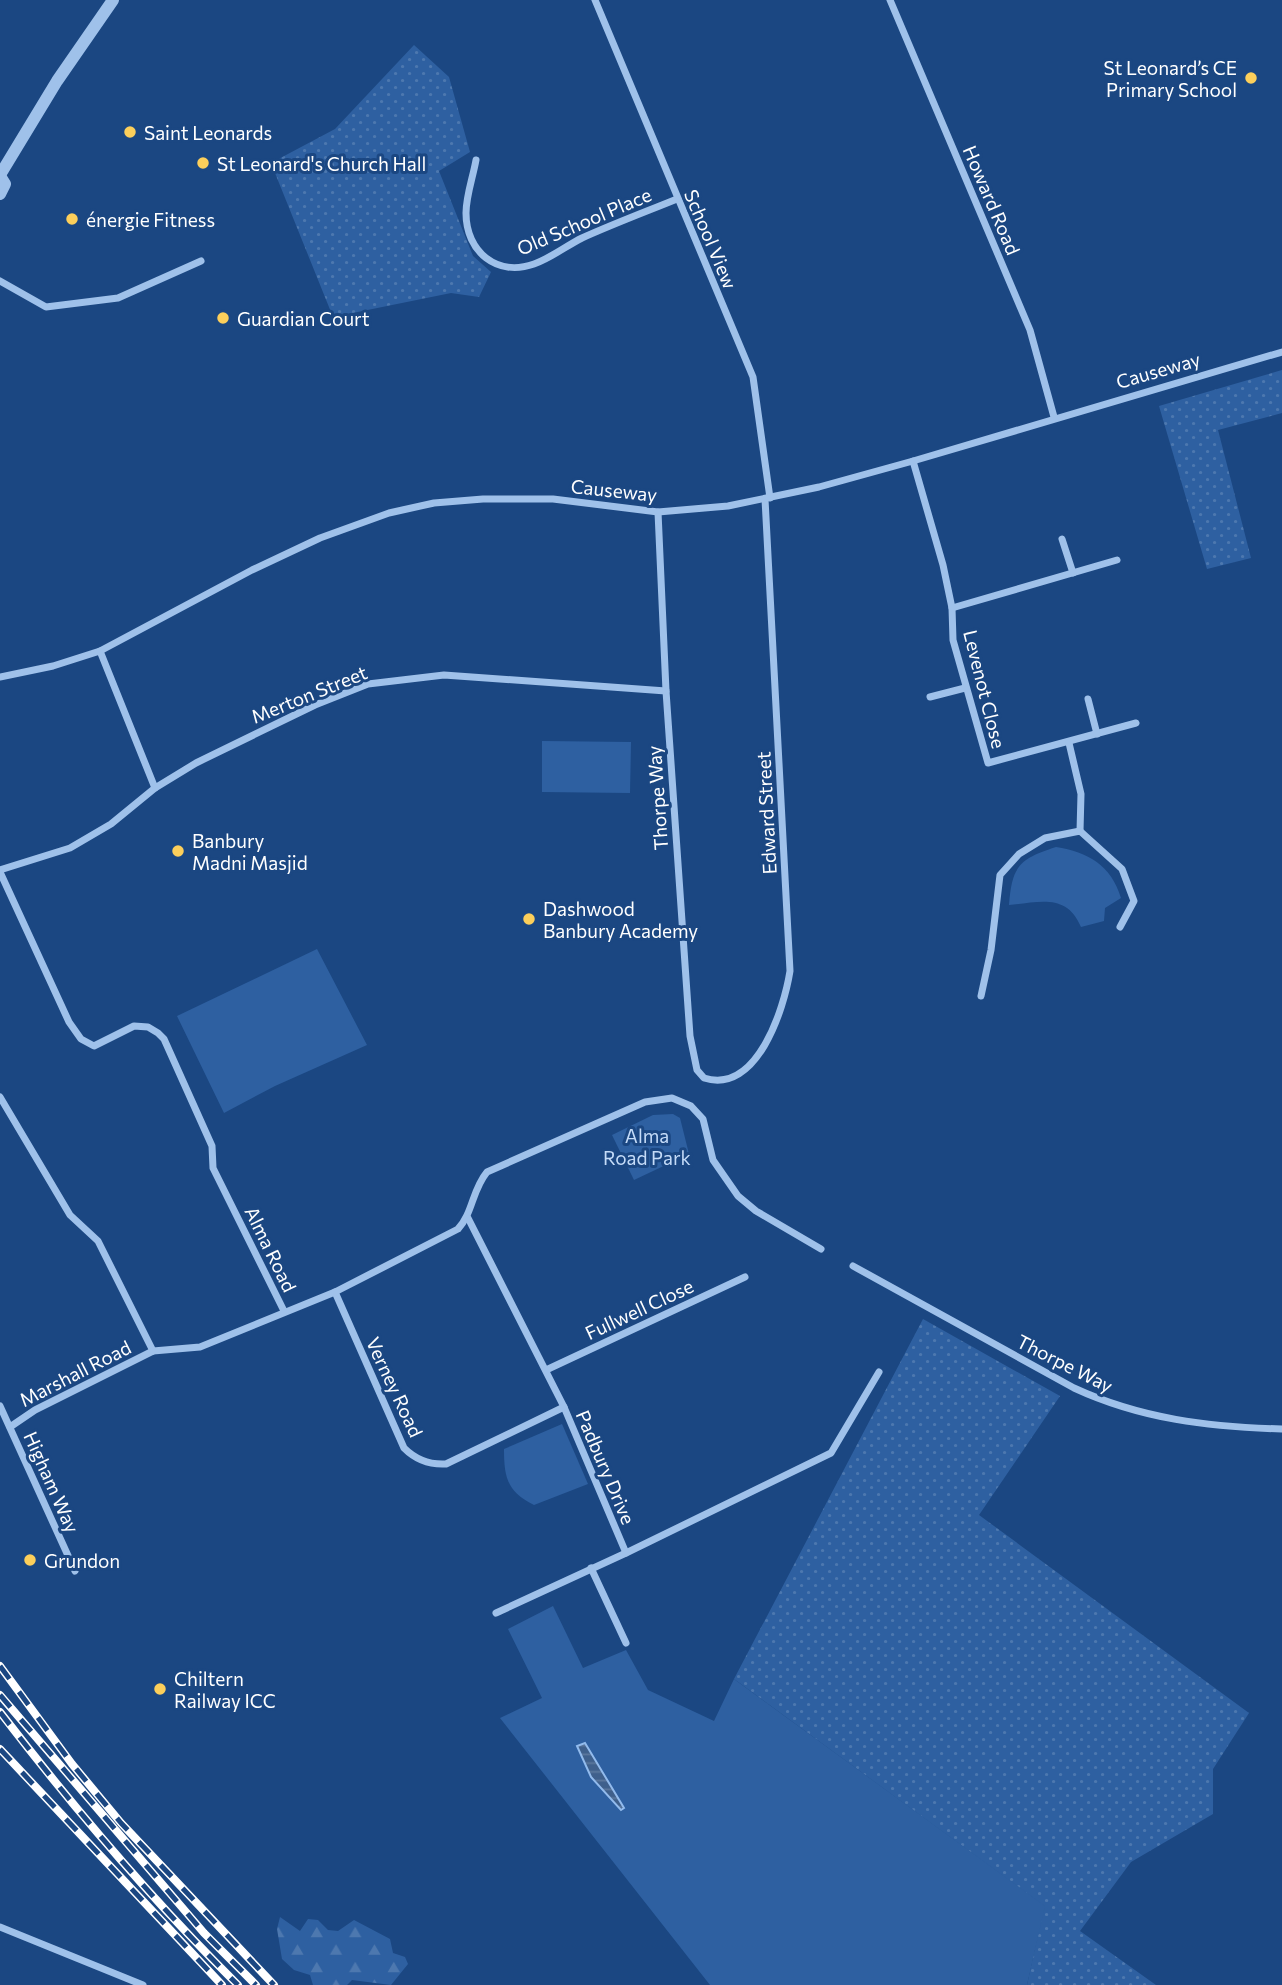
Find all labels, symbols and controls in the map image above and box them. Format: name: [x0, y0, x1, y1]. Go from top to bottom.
place label: St Leonard’s CE Primary School: [1104, 56, 1237, 101]
marker: St Leonard’s CE Primary School: [1243, 70, 1259, 86]
place label: Saint Leonards: [144, 121, 272, 144]
marker: Saint Leonards: [122, 124, 138, 140]
street label: Howard Road: [959, 142, 1025, 258]
place label: St Leonard's Church Hall: [217, 152, 426, 175]
marker: St Leonard's Church Hall: [195, 155, 211, 171]
street label: Old School Place: [513, 182, 655, 260]
street label: School View: [680, 186, 742, 292]
place label: énergie Fitness: [86, 208, 215, 231]
marker: énergie Fitness: [64, 211, 80, 227]
place label: Guardian Court: [237, 307, 370, 330]
marker: Guardian Court: [215, 310, 231, 326]
street label: Causeway: [1113, 347, 1203, 393]
street label: Causeway: [570, 474, 658, 506]
street label: Levenot Close: [959, 627, 1011, 751]
street label: Merton Street: [248, 660, 371, 728]
street label: Thorpe Way: [642, 745, 672, 851]
street label: Edward Street: [751, 751, 781, 875]
place label: Banbury Madni Masjid: [192, 829, 308, 874]
marker: Banbury Madni Masjid: [170, 843, 186, 859]
place label: Dashwood Banbury Academy: [543, 897, 698, 942]
marker: Dashwood Banbury Academy: [521, 911, 537, 927]
park label: Alma Road Park: [603, 1124, 691, 1169]
street label: Alma Road: [240, 1202, 302, 1296]
street label: Fullwell Close: [581, 1274, 697, 1344]
street label: Thorpe Way: [1013, 1329, 1117, 1397]
street label: Verney Road: [362, 1333, 428, 1441]
street label: Marshall Road: [15, 1335, 135, 1411]
street label: Padbury Drive: [572, 1407, 640, 1527]
street label: Higham Way: [19, 1428, 85, 1536]
place label: Grundon: [44, 1549, 120, 1572]
marker: Grundon: [22, 1552, 38, 1568]
place label: Chiltern Railway ICC: [174, 1667, 276, 1712]
marker: Chiltern Railway ICC: [152, 1681, 168, 1697]

